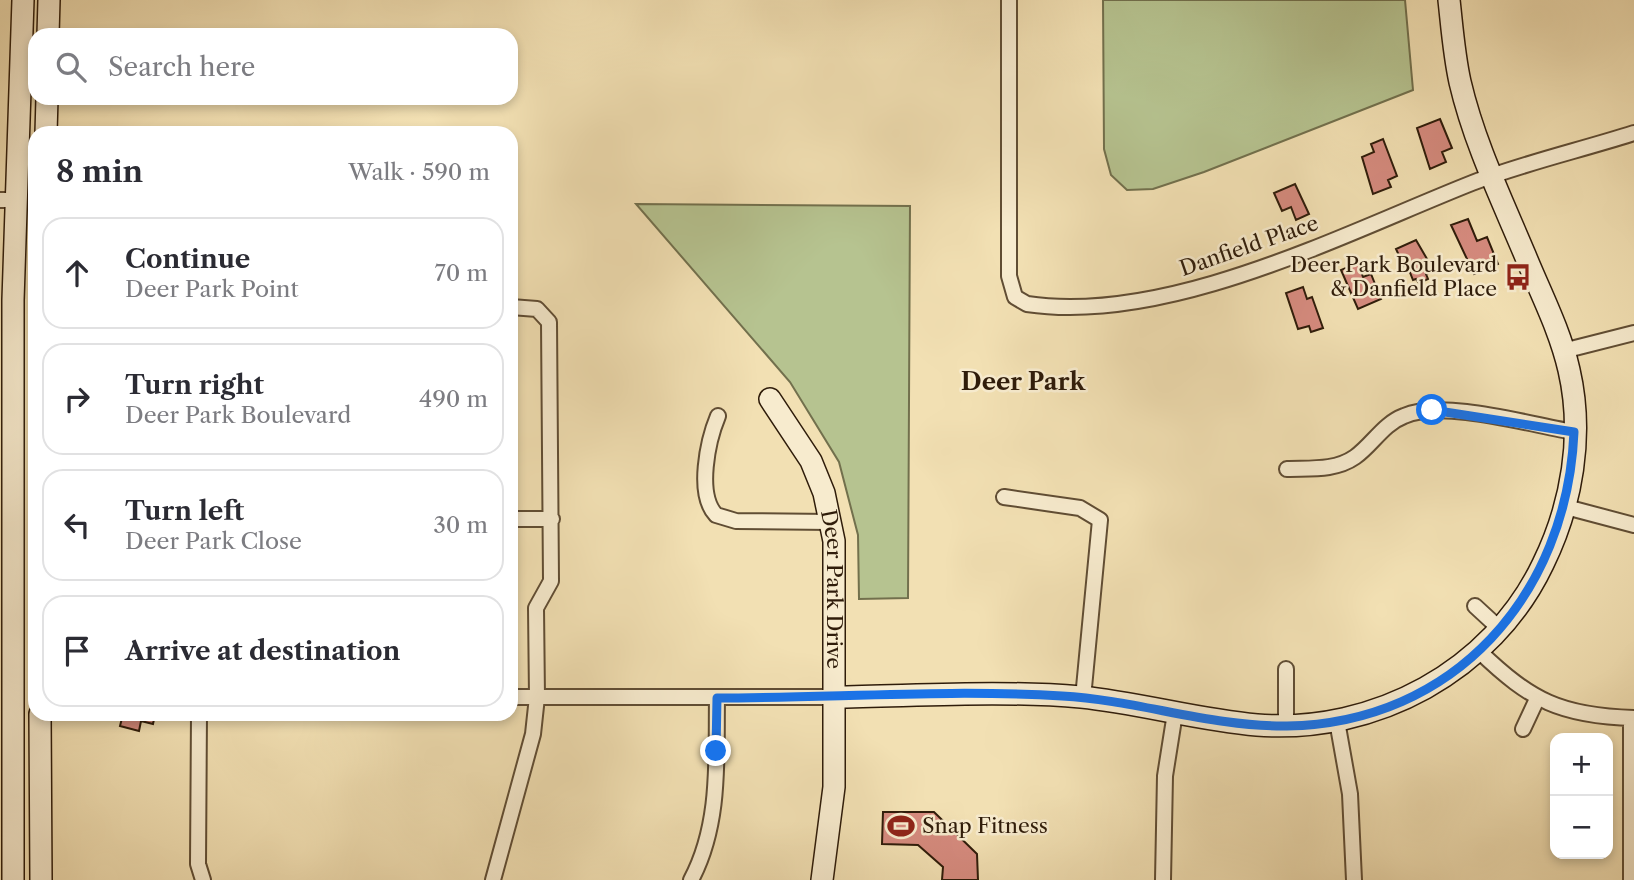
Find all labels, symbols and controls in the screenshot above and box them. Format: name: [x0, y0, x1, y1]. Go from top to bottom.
search box: [28, 28, 518, 105]
icon: search: [52, 48, 90, 86]
text: Search here: [108, 51, 255, 83]
text: 8 min: [56, 153, 143, 190]
text: Walk · 590 m: [348, 158, 490, 186]
street label: Danfield Place: [1176, 210, 1321, 281]
text: Continue: [125, 243, 250, 275]
place label: Deer Park Boulevard & Danfield Place: [1290, 252, 1497, 301]
icon: ahead: [58, 254, 96, 292]
text: 70 m: [435, 259, 488, 287]
bus stop icon: Deer Park Boulevard & Danfield Place: [1503, 262, 1533, 292]
text: Deer Park Point: [125, 275, 299, 303]
district label: Deer Park: [961, 367, 1086, 396]
text: Turn right: [125, 369, 264, 401]
icon: right: [58, 380, 96, 418]
text: 490 m: [419, 385, 488, 413]
route start: [1416, 394, 1447, 425]
text: Deer Park Boulevard: [125, 401, 351, 429]
text: Turn left: [125, 495, 244, 527]
icon: left: [58, 506, 96, 544]
street label: Deer Park Drive: [816, 507, 847, 669]
text: 30 m: [433, 511, 488, 539]
text: Deer Park Close: [125, 527, 302, 555]
icon: arrive: [58, 632, 96, 670]
text: Arrive at destination: [125, 635, 400, 667]
map controls: [1550, 733, 1613, 859]
button: +: [1550, 733, 1613, 796]
route end: [700, 735, 731, 766]
button: −: [1550, 796, 1613, 859]
sports icon: Snap Fitness: [886, 811, 916, 841]
place label: Snap Fitness: [922, 813, 1048, 838]

